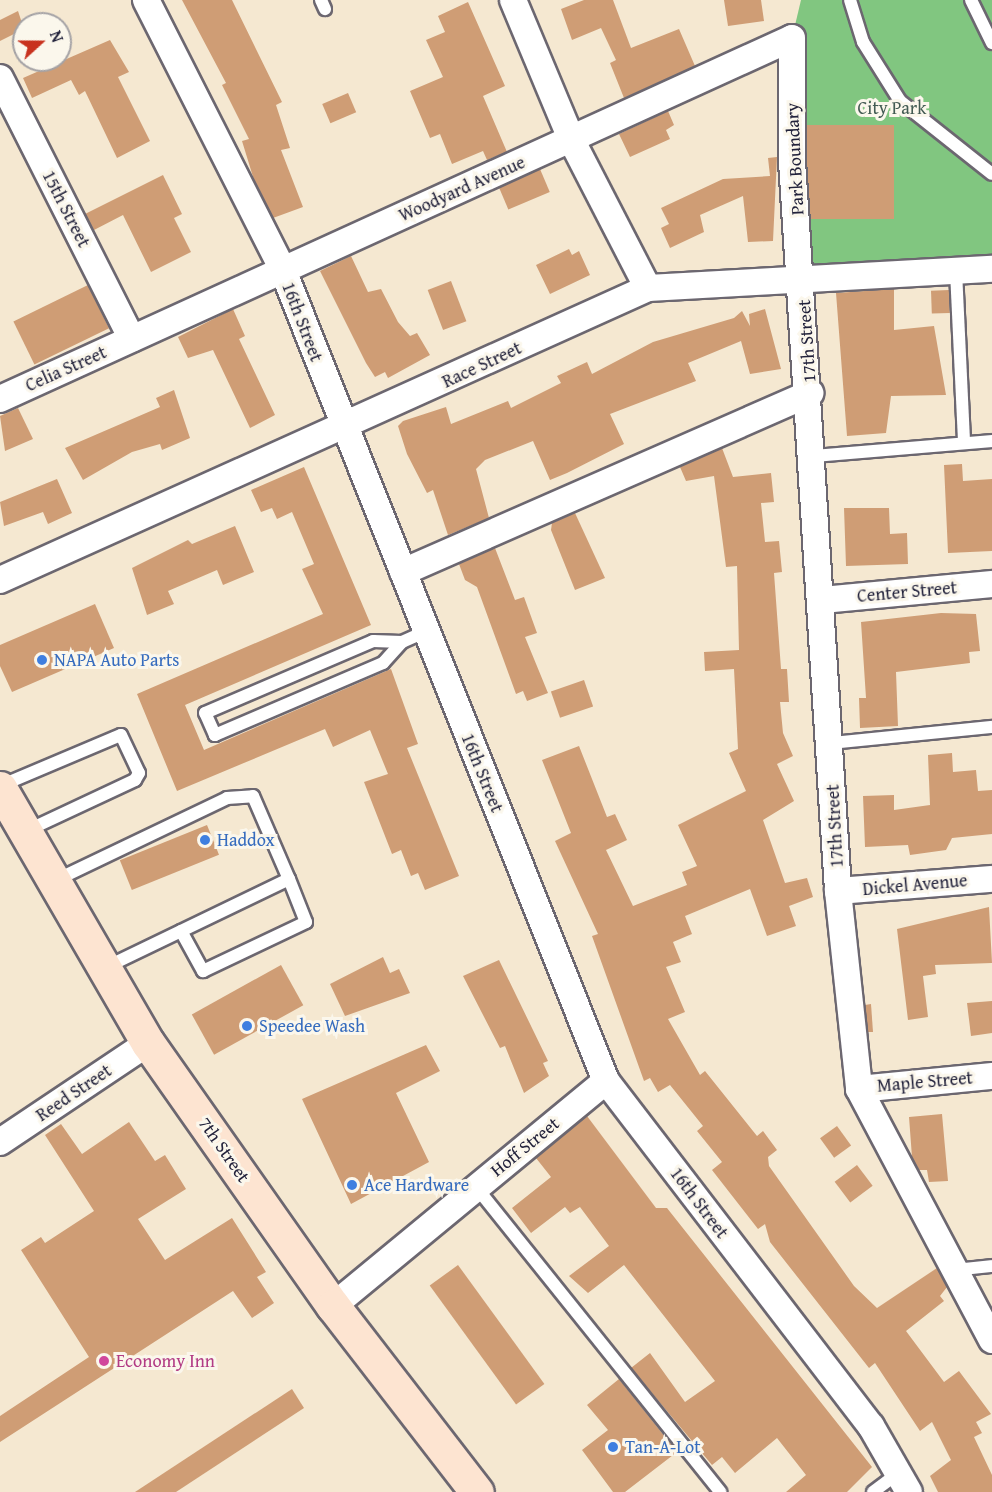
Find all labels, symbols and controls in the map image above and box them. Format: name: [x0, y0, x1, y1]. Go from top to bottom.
north arrow: [12, 12, 72, 72]
text: N: [44, 27, 70, 46]
park label: City Park: [858, 97, 926, 119]
street label: Park Boundary: [781, 102, 809, 216]
street label: Woodyard Avenue: [396, 151, 528, 227]
street label: 15th Street: [37, 167, 95, 251]
street label: 16th Street: [277, 279, 327, 365]
street label: 17th Street: [793, 299, 821, 383]
street label: Race Street: [439, 337, 525, 393]
street label: Celia Street: [22, 342, 110, 396]
street label: Center Street: [856, 577, 958, 607]
place label: NAPA Auto Parts: [54, 649, 179, 671]
marker: NAPA Auto Parts: [35, 653, 49, 667]
street label: 16th Street: [456, 730, 508, 816]
street label: 17th Street: [822, 784, 848, 868]
place label: Haddox: [217, 829, 275, 851]
marker: Haddox: [198, 833, 212, 847]
street label: Dickel Avenue: [862, 870, 968, 900]
place label: Speedee Wash: [259, 1015, 365, 1037]
marker: Speedee Wash: [240, 1019, 254, 1033]
street label: Reed Street: [32, 1060, 116, 1126]
street label: Maple Street: [876, 1067, 974, 1097]
street label: 7th Street: [194, 1113, 254, 1187]
street label: Hoff Street: [486, 1113, 564, 1181]
street label: 16th Street: [665, 1163, 733, 1243]
place label: Ace Hardware: [364, 1174, 469, 1196]
marker: Ace Hardware: [345, 1178, 359, 1192]
place label: Economy Inn: [116, 1350, 215, 1372]
marker: Economy Inn: [97, 1354, 111, 1368]
place label: Tan-A-Lot: [625, 1436, 701, 1458]
marker: Tan-A-Lot: [606, 1440, 620, 1454]

